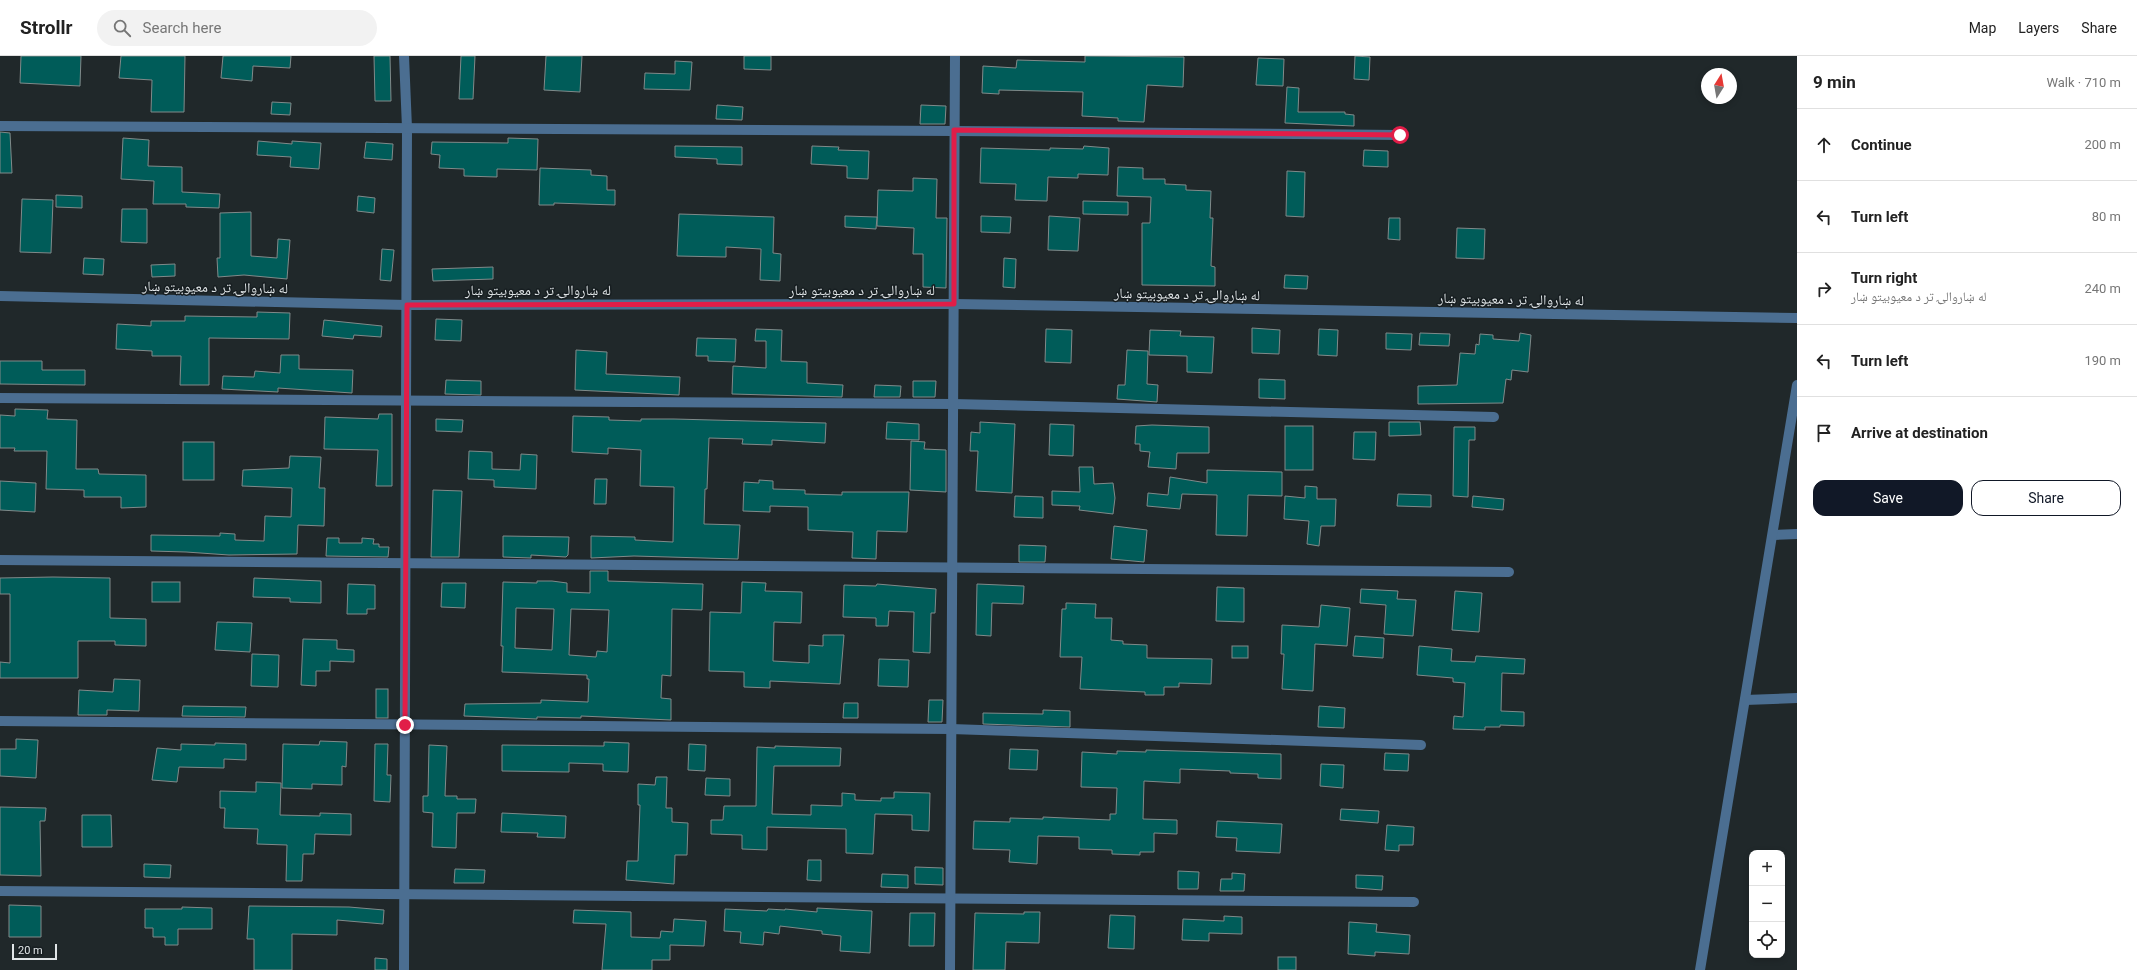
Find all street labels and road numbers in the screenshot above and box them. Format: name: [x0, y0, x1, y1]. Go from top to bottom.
street label: له ښاروالۍ تر د معیوبیتو ښار: [141, 278, 288, 297]
street label: له ښاروالۍ تر د معیوبیتو ښار: [464, 282, 611, 299]
street label: له ښاروالۍ تر د معیوبیتو ښار: [788, 282, 935, 299]
street label: له ښاروالۍ تر د معیوبیتو ښار: [1113, 285, 1260, 304]
street label: له ښاروالۍ تر د معیوبیتو ښار: [1437, 290, 1584, 309]

